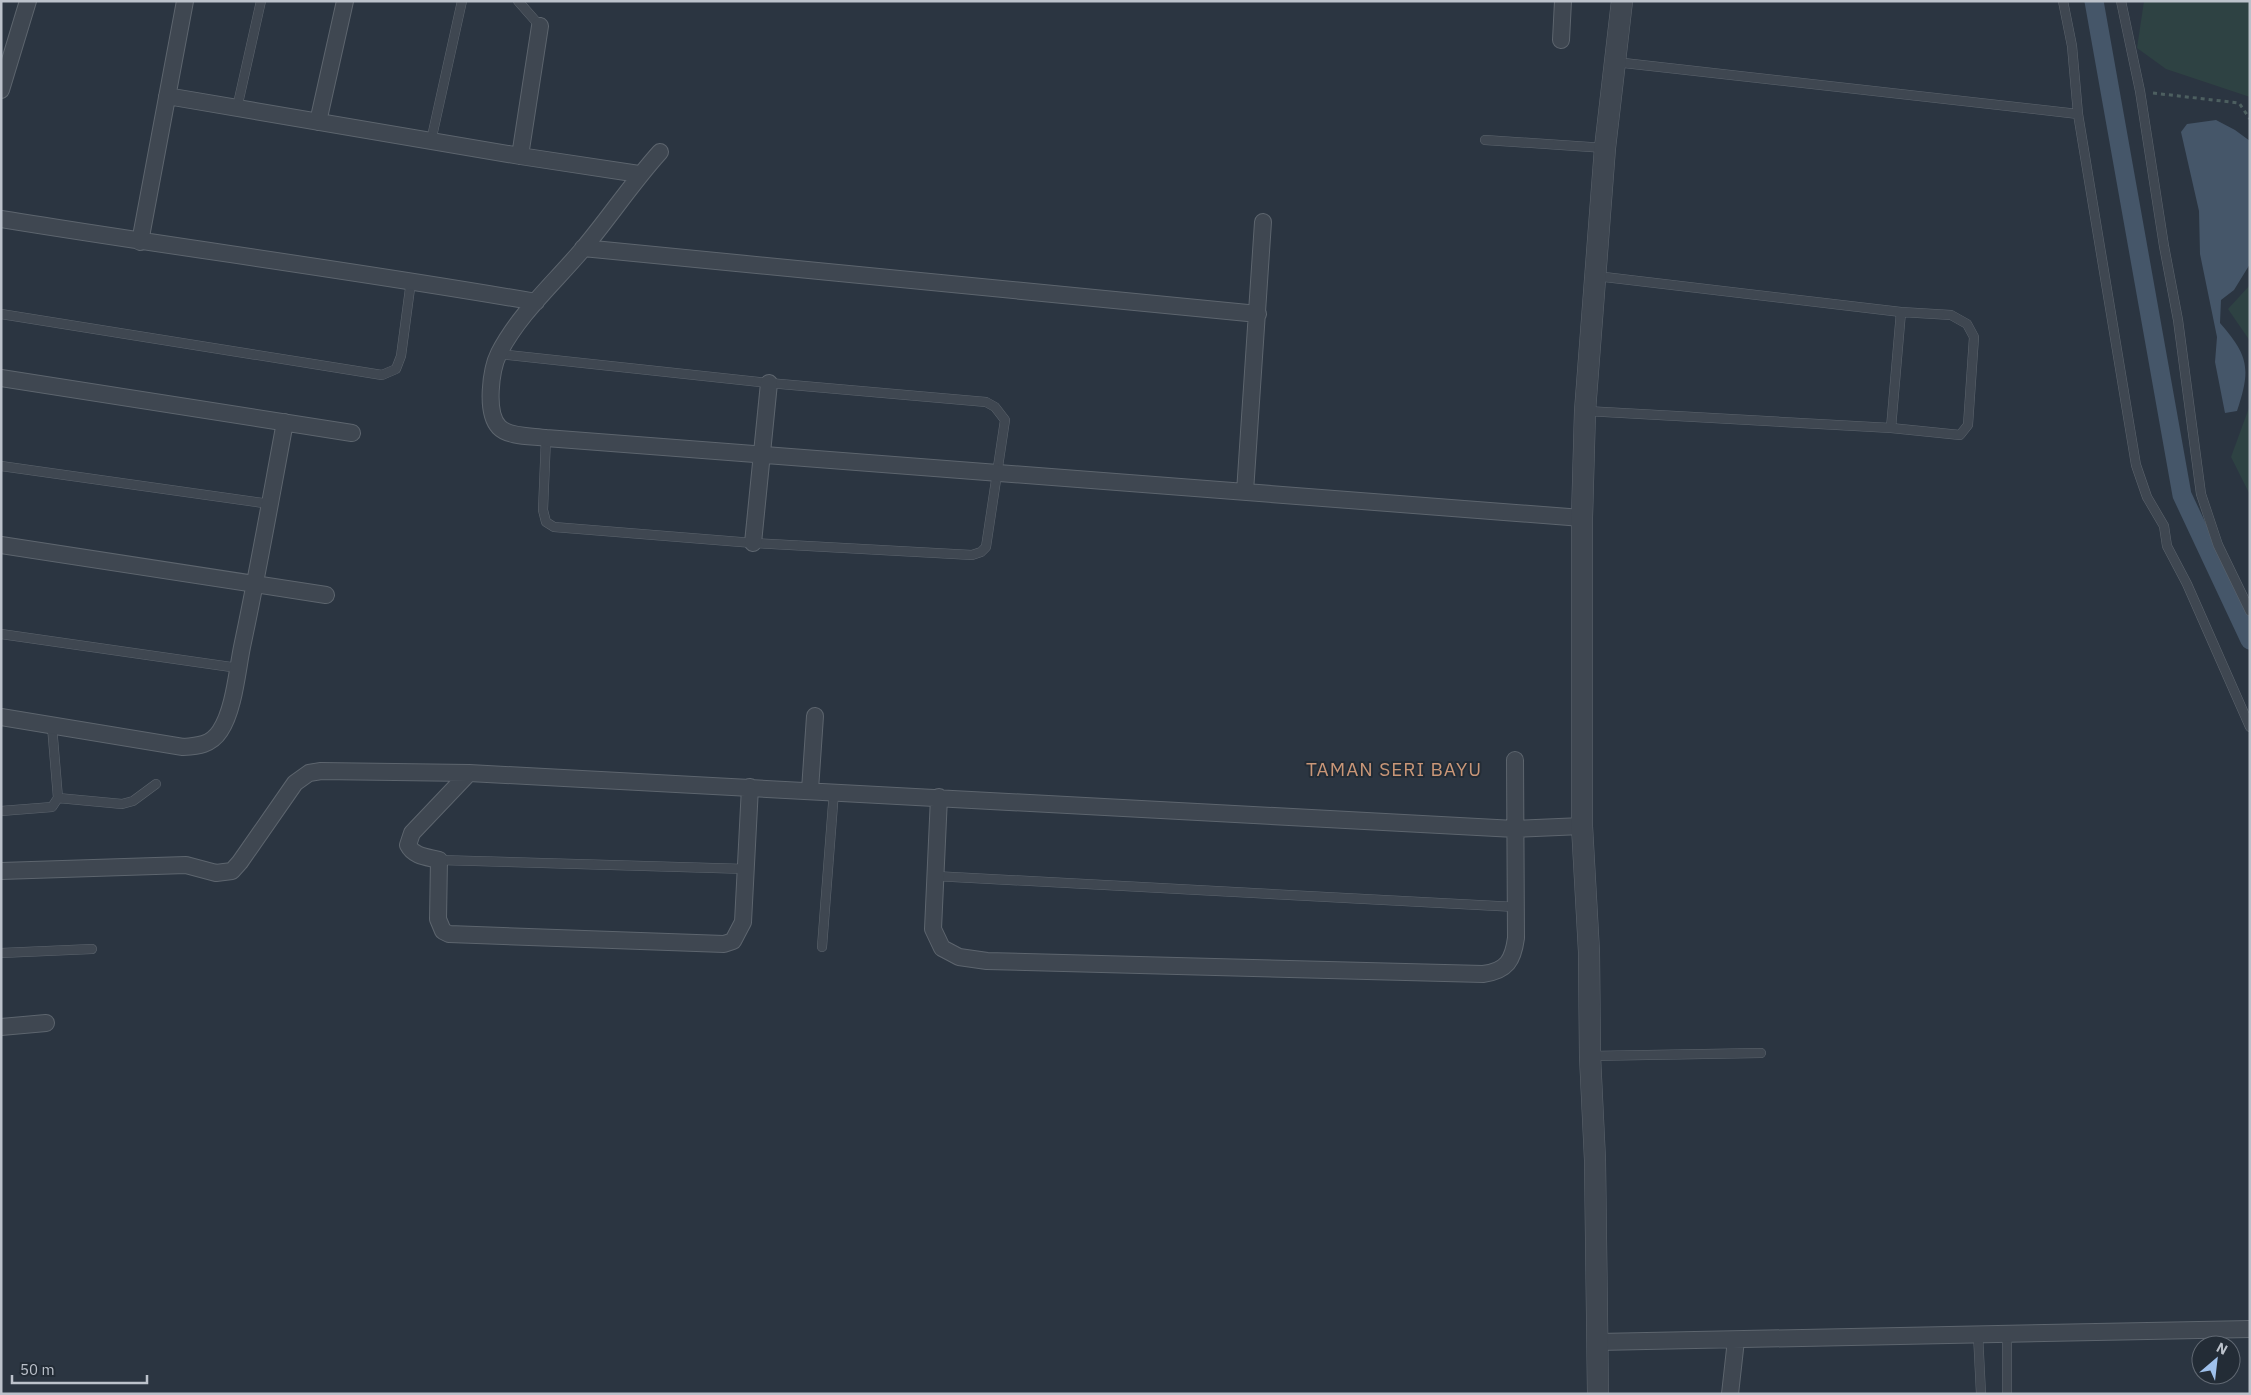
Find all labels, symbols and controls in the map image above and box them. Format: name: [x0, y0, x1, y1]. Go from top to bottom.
district label: TAMAN SERI BAYU: [1306, 757, 1482, 781]
north arrow: [2191, 1335, 2241, 1385]
text: N: [2213, 1338, 2231, 1359]
scale bar: [12, 1352, 148, 1384]
text: 50 m: [20, 1360, 55, 1379]

